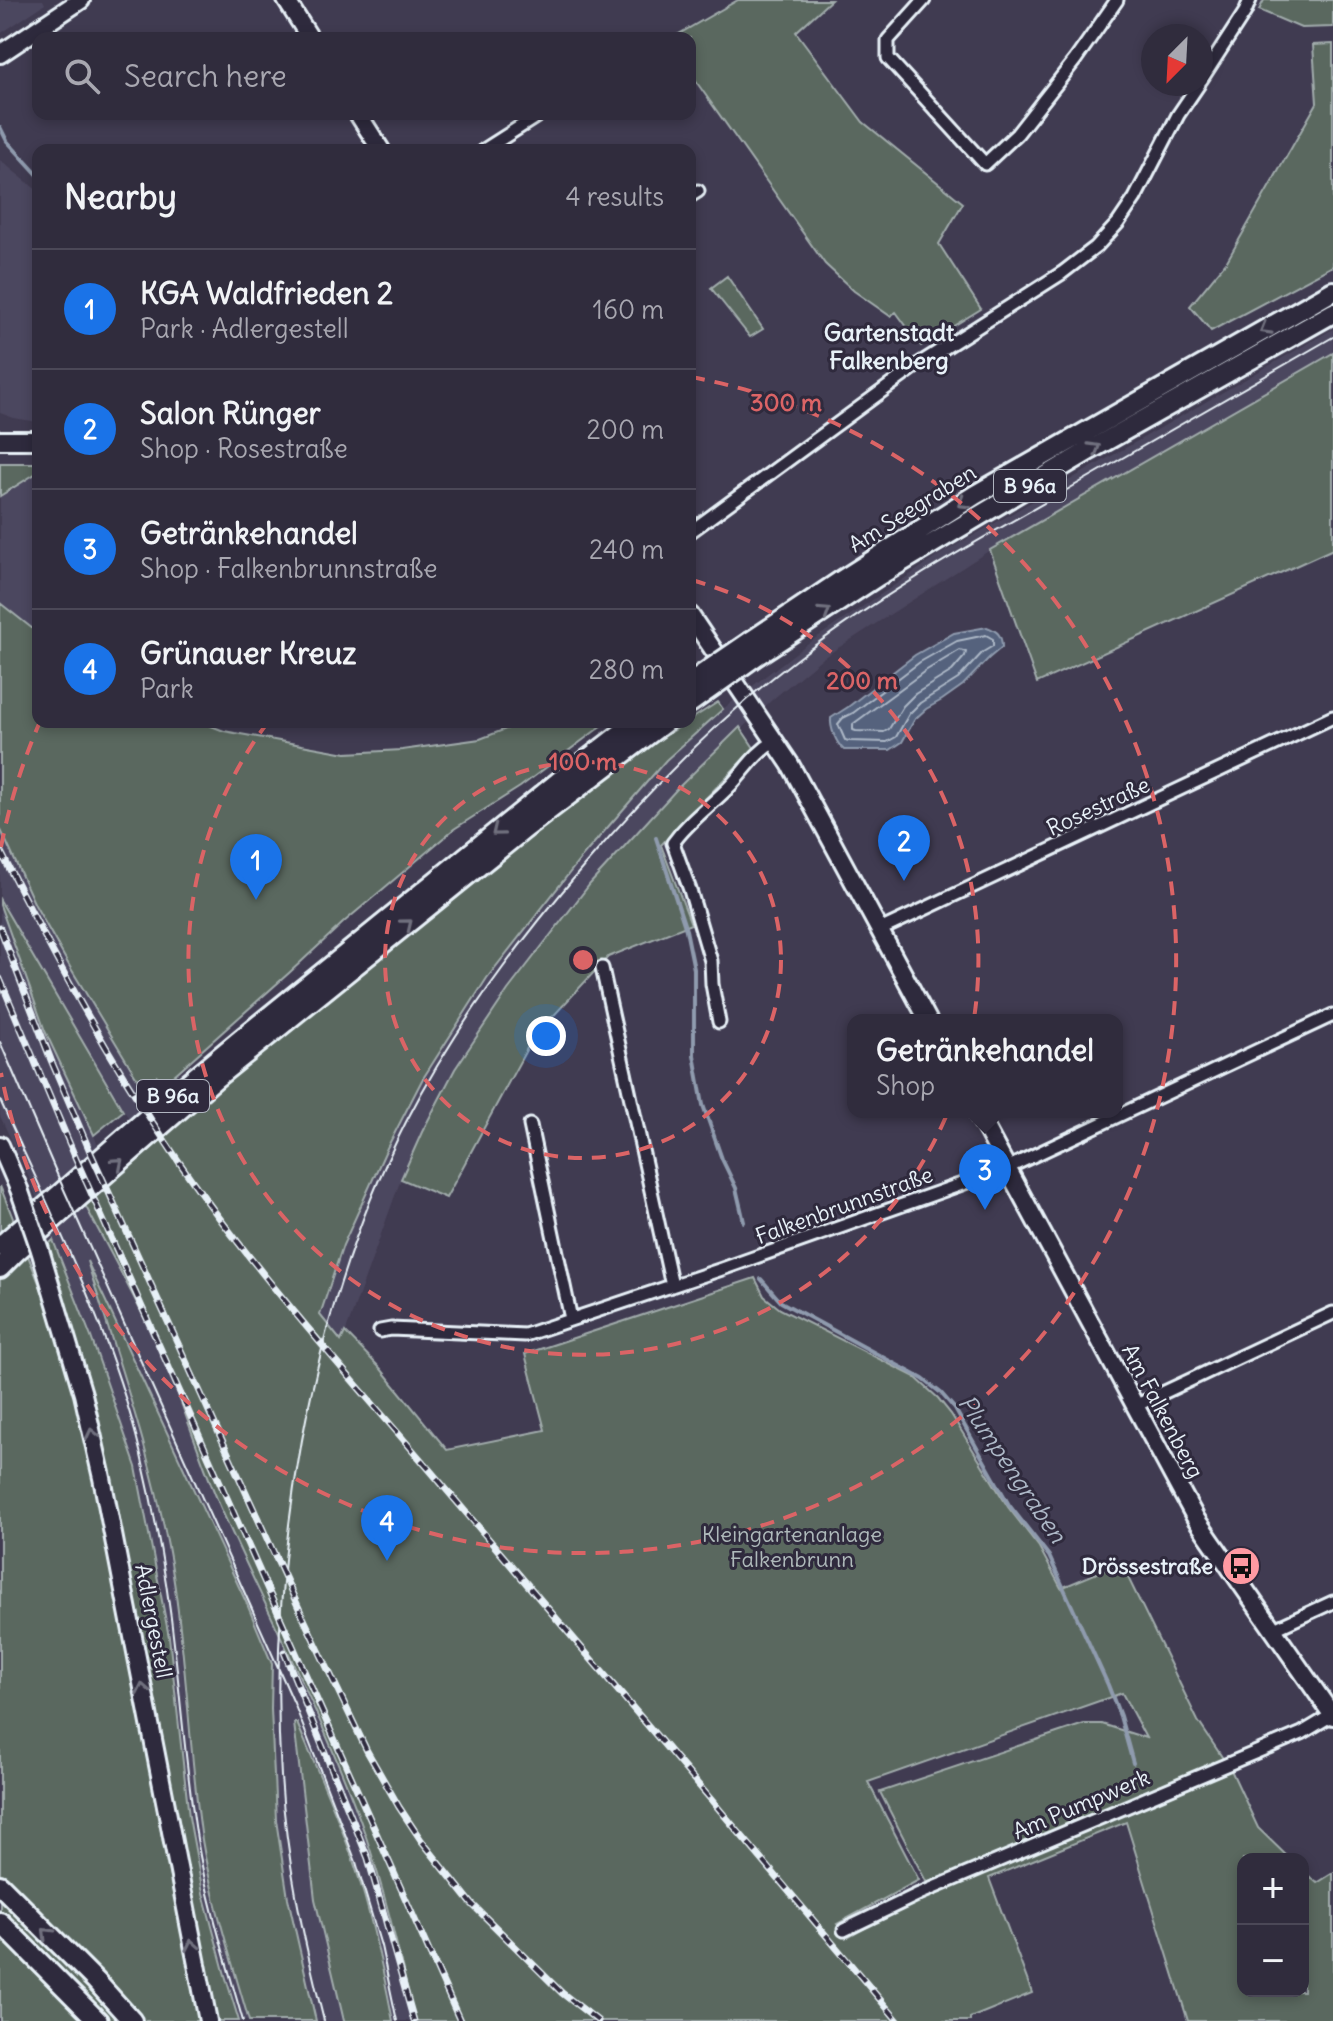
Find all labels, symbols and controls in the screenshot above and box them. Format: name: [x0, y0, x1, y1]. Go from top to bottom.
north arrow: [1141, 24, 1213, 96]
search box: [32, 32, 696, 120]
icon: search: [60, 54, 104, 98]
text: Search here: [124, 57, 287, 95]
text: Nearby: [64, 175, 177, 218]
text: 4 results: [566, 180, 664, 213]
text: KGA Waldfrieden 2: [140, 274, 393, 312]
text: 1: [85, 293, 95, 326]
text: 160 m: [593, 293, 664, 326]
text: Park · Adlergestell: [140, 312, 349, 345]
district label: Gartenstadt Falkenberg: [824, 317, 955, 375]
one-way arrow: [1259, 319, 1274, 335]
text: 300 m: [750, 387, 822, 417]
text: Salon Rünger: [140, 394, 321, 432]
text: 2: [83, 413, 97, 446]
text: 200 m: [587, 413, 664, 446]
text: Shop · Rosestraße: [140, 432, 348, 465]
one-way arrow: [1086, 442, 1101, 458]
street label: Am Seegraben: [843, 458, 981, 558]
road number: B 96a: [994, 470, 1066, 502]
one-way arrow: [957, 494, 971, 509]
text: Getränkehandel: [140, 514, 358, 552]
text: 3: [83, 533, 97, 566]
text: 240 m: [589, 533, 664, 566]
text: Shop · Falkenbrunnstraße: [140, 552, 438, 585]
one-way arrow: [816, 606, 830, 621]
text: Grünauer Kreuz: [140, 634, 357, 672]
text: 4: [82, 653, 98, 686]
text: 280 m: [589, 653, 664, 686]
text: 200 m: [826, 665, 898, 695]
text: Park: [140, 672, 194, 705]
text: 100 m: [549, 746, 617, 776]
street label: Rosestraße: [1042, 770, 1154, 842]
pin: 2: [878, 815, 930, 881]
one-way arrow: [492, 821, 507, 836]
pin: 1: [230, 834, 282, 900]
one-way arrow: [398, 919, 412, 934]
centre of rings: [569, 946, 597, 974]
popup: [847, 1014, 1123, 1118]
your location: [526, 1016, 566, 1056]
text: Getränkehandel: [876, 1031, 1094, 1069]
text: Shop: [876, 1069, 935, 1102]
road number: B 96a: [137, 1080, 209, 1112]
pin: 3: [959, 1144, 1011, 1210]
one-way arrow: [109, 1158, 124, 1173]
street label: Falkenbrunnstraße: [752, 1160, 936, 1250]
street label: Am Falkenberg: [1116, 1339, 1210, 1483]
water label: Plumpengraben: [952, 1389, 1074, 1549]
one-way arrow: [84, 1428, 101, 1442]
pin: 4: [361, 1495, 413, 1561]
park label: Kleingartenanlage Falkenbrunn: [702, 1520, 882, 1573]
bus stop icon: Drössestraße: [1220, 1545, 1262, 1587]
place label: Drössestraße: [1082, 1552, 1213, 1580]
street label: Adlergestell: [129, 1562, 179, 1680]
one-way arrow: [135, 1683, 152, 1696]
street label: Am Pumpwerk: [1008, 1763, 1154, 1845]
map controls: [1237, 1853, 1309, 1997]
button: +: [1237, 1853, 1309, 1925]
button: −: [1237, 1925, 1309, 1997]
one-way arrow: [42, 1928, 56, 1943]
one-way arrow: [184, 1938, 201, 1952]

